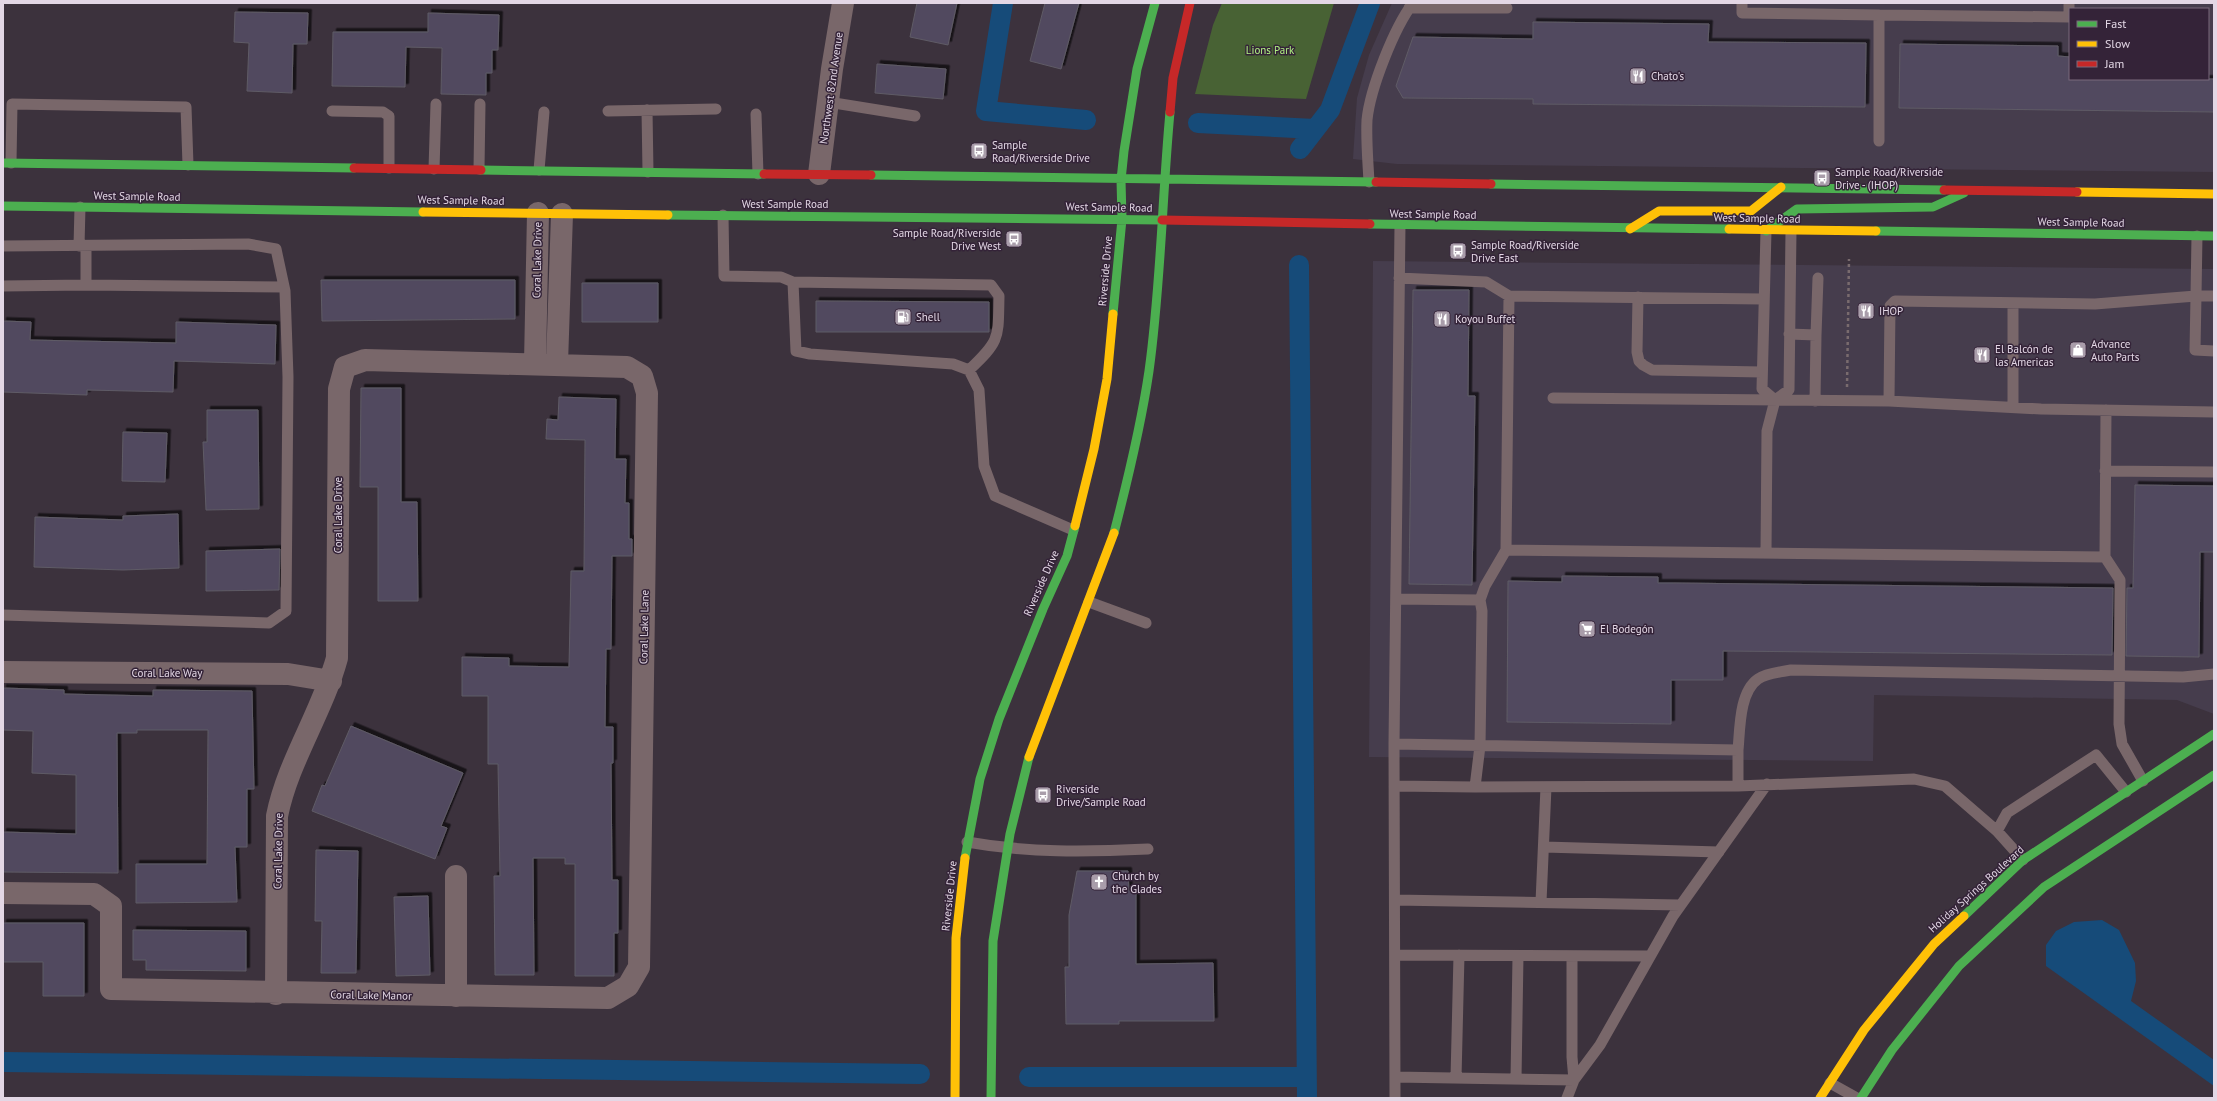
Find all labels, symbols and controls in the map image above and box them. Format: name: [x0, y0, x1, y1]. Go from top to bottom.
legend: [2069, 8, 2209, 80]
text: Fast: [2105, 16, 2126, 31]
street label: Northwest 82nd Avenue: [816, 31, 846, 145]
text: Slow: [2105, 36, 2130, 51]
park label: Lions Park: [1246, 43, 1295, 57]
text: Jam: [2104, 56, 2124, 71]
restaurant icon: Chato's: [1628, 66, 1648, 86]
place label: Chato's: [1651, 69, 1684, 83]
place label: Sample Road/Riverside Drive: [992, 138, 1090, 165]
bus stop icon: Sample Road/Riverside Drive: [969, 141, 989, 161]
place label: Sample Road/Riverside Drive - (IHOP): [1835, 165, 1944, 192]
bus stop icon: Sample Road/Riverside Drive - (IHOP): [1812, 168, 1832, 188]
street label: West Sample Road: [94, 188, 181, 204]
street label: West Sample Road: [418, 192, 505, 208]
street label: West Sample Road: [742, 197, 828, 211]
street label: West Sample Road: [1066, 199, 1153, 215]
street label: West Sample Road: [1390, 206, 1477, 222]
street label: West Sample Road: [1714, 210, 1801, 226]
street label: West Sample Road: [2038, 214, 2125, 230]
street label: Coral Lake Drive: [529, 221, 545, 298]
place label: Sample Road/Riverside Drive West: [893, 226, 1001, 253]
bus stop icon: Sample Road/Riverside Drive West: [1004, 229, 1024, 249]
street label: Riverside Drive: [1095, 235, 1115, 307]
place label: Sample Road/Riverside Drive East: [1471, 238, 1580, 265]
bus stop icon: Sample Road/Riverside Drive East: [1448, 241, 1468, 261]
restaurant icon: IHOP: [1856, 301, 1876, 321]
place label: IHOP: [1879, 304, 1903, 318]
fuel station icon: Shell: [893, 307, 913, 327]
restaurant icon: Koyou Buffet: [1432, 309, 1452, 329]
place label: Shell: [916, 310, 941, 324]
place label: Koyou Buffet: [1455, 312, 1516, 326]
place label: Advance Auto Parts: [2091, 337, 2140, 364]
shop icon: Advance Auto Parts: [2068, 340, 2088, 360]
place label: El Balcón de las Americas: [1995, 342, 2054, 369]
restaurant icon: El Balcón de las Americas: [1972, 345, 1992, 365]
street label: Coral Lake Drive: [331, 476, 345, 553]
street label: Riverside Drive: [1020, 548, 1062, 618]
street label: Coral Lake Lane: [636, 589, 652, 664]
supermarket icon: El Bodegón: [1577, 619, 1597, 639]
place label: El Bodegón: [1600, 622, 1654, 636]
street label: Coral Lake Way: [132, 666, 203, 680]
place label: Riverside Drive/Sample Road: [1056, 782, 1146, 809]
bus stop icon: Riverside Drive/Sample Road: [1033, 785, 1053, 805]
street label: Coral Lake Drive: [270, 812, 286, 889]
street label: Holiday Springs Boulevard: [1925, 842, 2027, 936]
street label: Riverside Drive: [938, 860, 960, 932]
place label: Church by the Glades: [1112, 869, 1162, 896]
church icon: Church by the Glades: [1089, 872, 1109, 892]
street label: Coral Lake Manor: [330, 987, 412, 1003]

